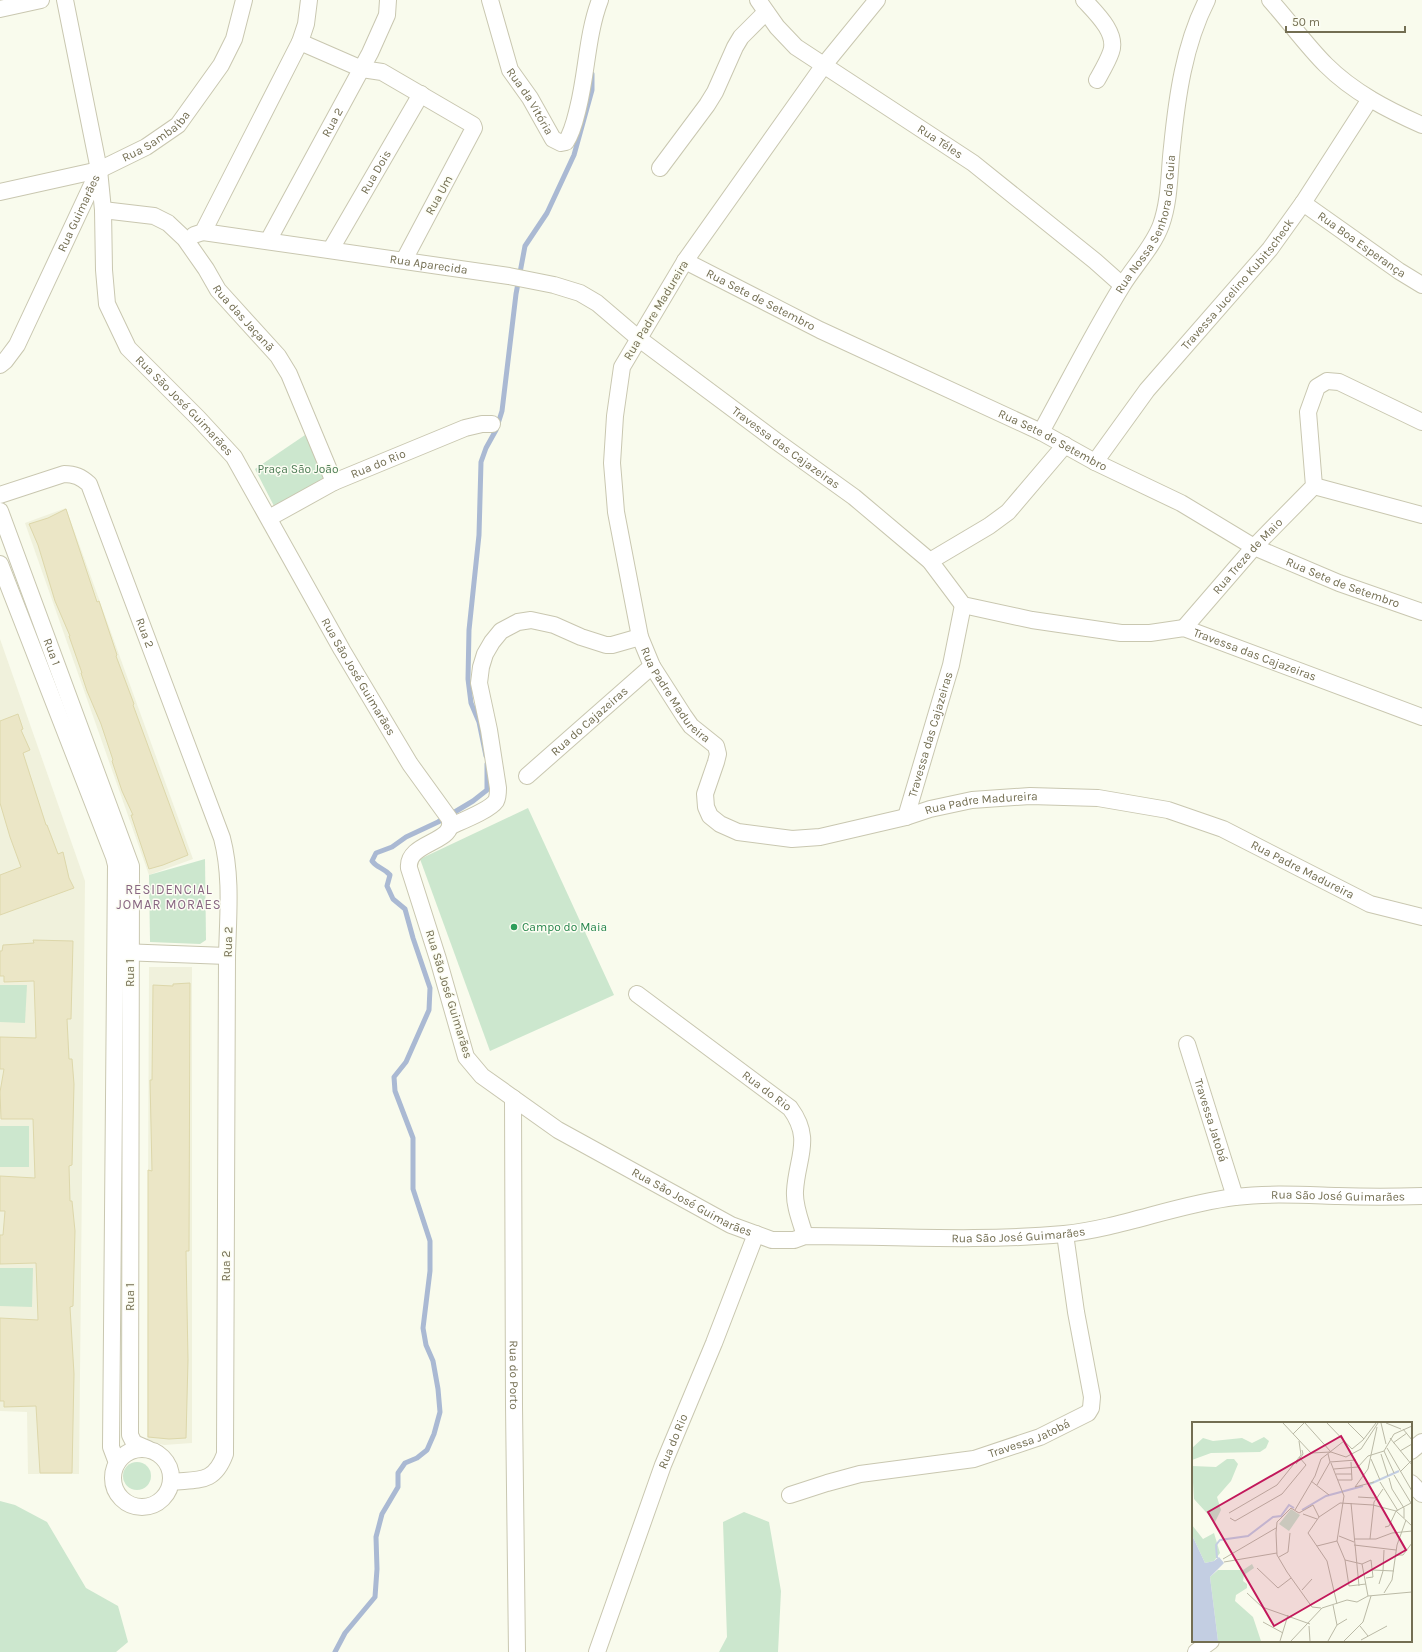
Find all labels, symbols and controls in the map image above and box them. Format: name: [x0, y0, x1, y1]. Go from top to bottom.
scale bar: [1286, 8, 1405, 34]
text: 50 m: [1292, 15, 1320, 29]
street label: Rua da Vitória: [504, 65, 556, 137]
street label: Rua 2: [319, 105, 346, 139]
street label: Rua Sambaíba: [120, 108, 193, 165]
street label: Rua Téles: [915, 122, 965, 161]
street label: Rua Dois: [357, 148, 394, 197]
street label: Rua Nossa Senhora da Guia: [1112, 154, 1178, 296]
street label: Rua Guimarães: [55, 172, 103, 254]
street label: Rua Um: [422, 173, 456, 217]
street label: Rua Boa Esperança: [1315, 209, 1408, 281]
street label: Travessa Jucelino Kubitscheck: [1178, 216, 1297, 353]
street label: Rua Aparecida: [389, 252, 469, 277]
street label: Rua Padre Madureira: [621, 258, 691, 362]
street label: Rua Sete de Setembro: [704, 266, 818, 333]
street label: Rua das Jaçanã: [210, 282, 277, 354]
street label: Rua São José Guimarães: [133, 353, 236, 458]
street label: Travessa das Cajazeiras: [729, 404, 843, 492]
street label: Rua Sete de Setembro: [996, 406, 1109, 474]
street label: Rua do Rio: [349, 446, 408, 481]
park label: Praça São João: [257, 462, 339, 476]
street label: Rua Treze de Maio: [1210, 515, 1285, 597]
street label: Rua Sete de Setembro: [1284, 554, 1401, 611]
street label: Rua São José Guimarães: [318, 615, 398, 738]
street label: Rua 2: [133, 616, 157, 650]
street label: Travessa das Cajazeiras: [1191, 625, 1318, 684]
street label: Rua 1: [41, 636, 63, 667]
street label: Rua Padre Madureira: [638, 645, 713, 746]
street label: Travessa das Cajazeiras: [905, 670, 956, 799]
street label: Rua do Cajazeiras: [548, 684, 631, 759]
street label: Rua Padre Madureira: [923, 789, 1038, 817]
street label: Rua Padre Madureira: [1249, 837, 1357, 902]
district label: RESIDENCIAL JOMAR MORAES: [116, 882, 222, 912]
place label: Campo do Maia: [522, 920, 607, 934]
marker: Campo do Maia: [509, 922, 519, 932]
street label: Rua 2: [221, 926, 235, 958]
street label: Rua São José Guimarães: [423, 928, 475, 1060]
street label: Rua 1: [123, 959, 137, 987]
street label: Rua do Rio: [739, 1068, 794, 1114]
street label: Travessa Jatobá: [1191, 1077, 1231, 1164]
street label: Rua São José Guimarães: [629, 1165, 754, 1239]
street label: Rua São José Guimarães: [1271, 1188, 1405, 1204]
street label: Rua São José Guimarães: [951, 1224, 1086, 1245]
street label: Rua 2: [219, 1250, 233, 1282]
street label: Rua 1: [123, 1283, 137, 1311]
street label: Rua do Porto: [507, 1340, 521, 1410]
street label: Rua do Rio: [655, 1412, 691, 1471]
street label: Travessa Jatobá: [987, 1416, 1072, 1461]
inset map: [1192, 1422, 1412, 1642]

